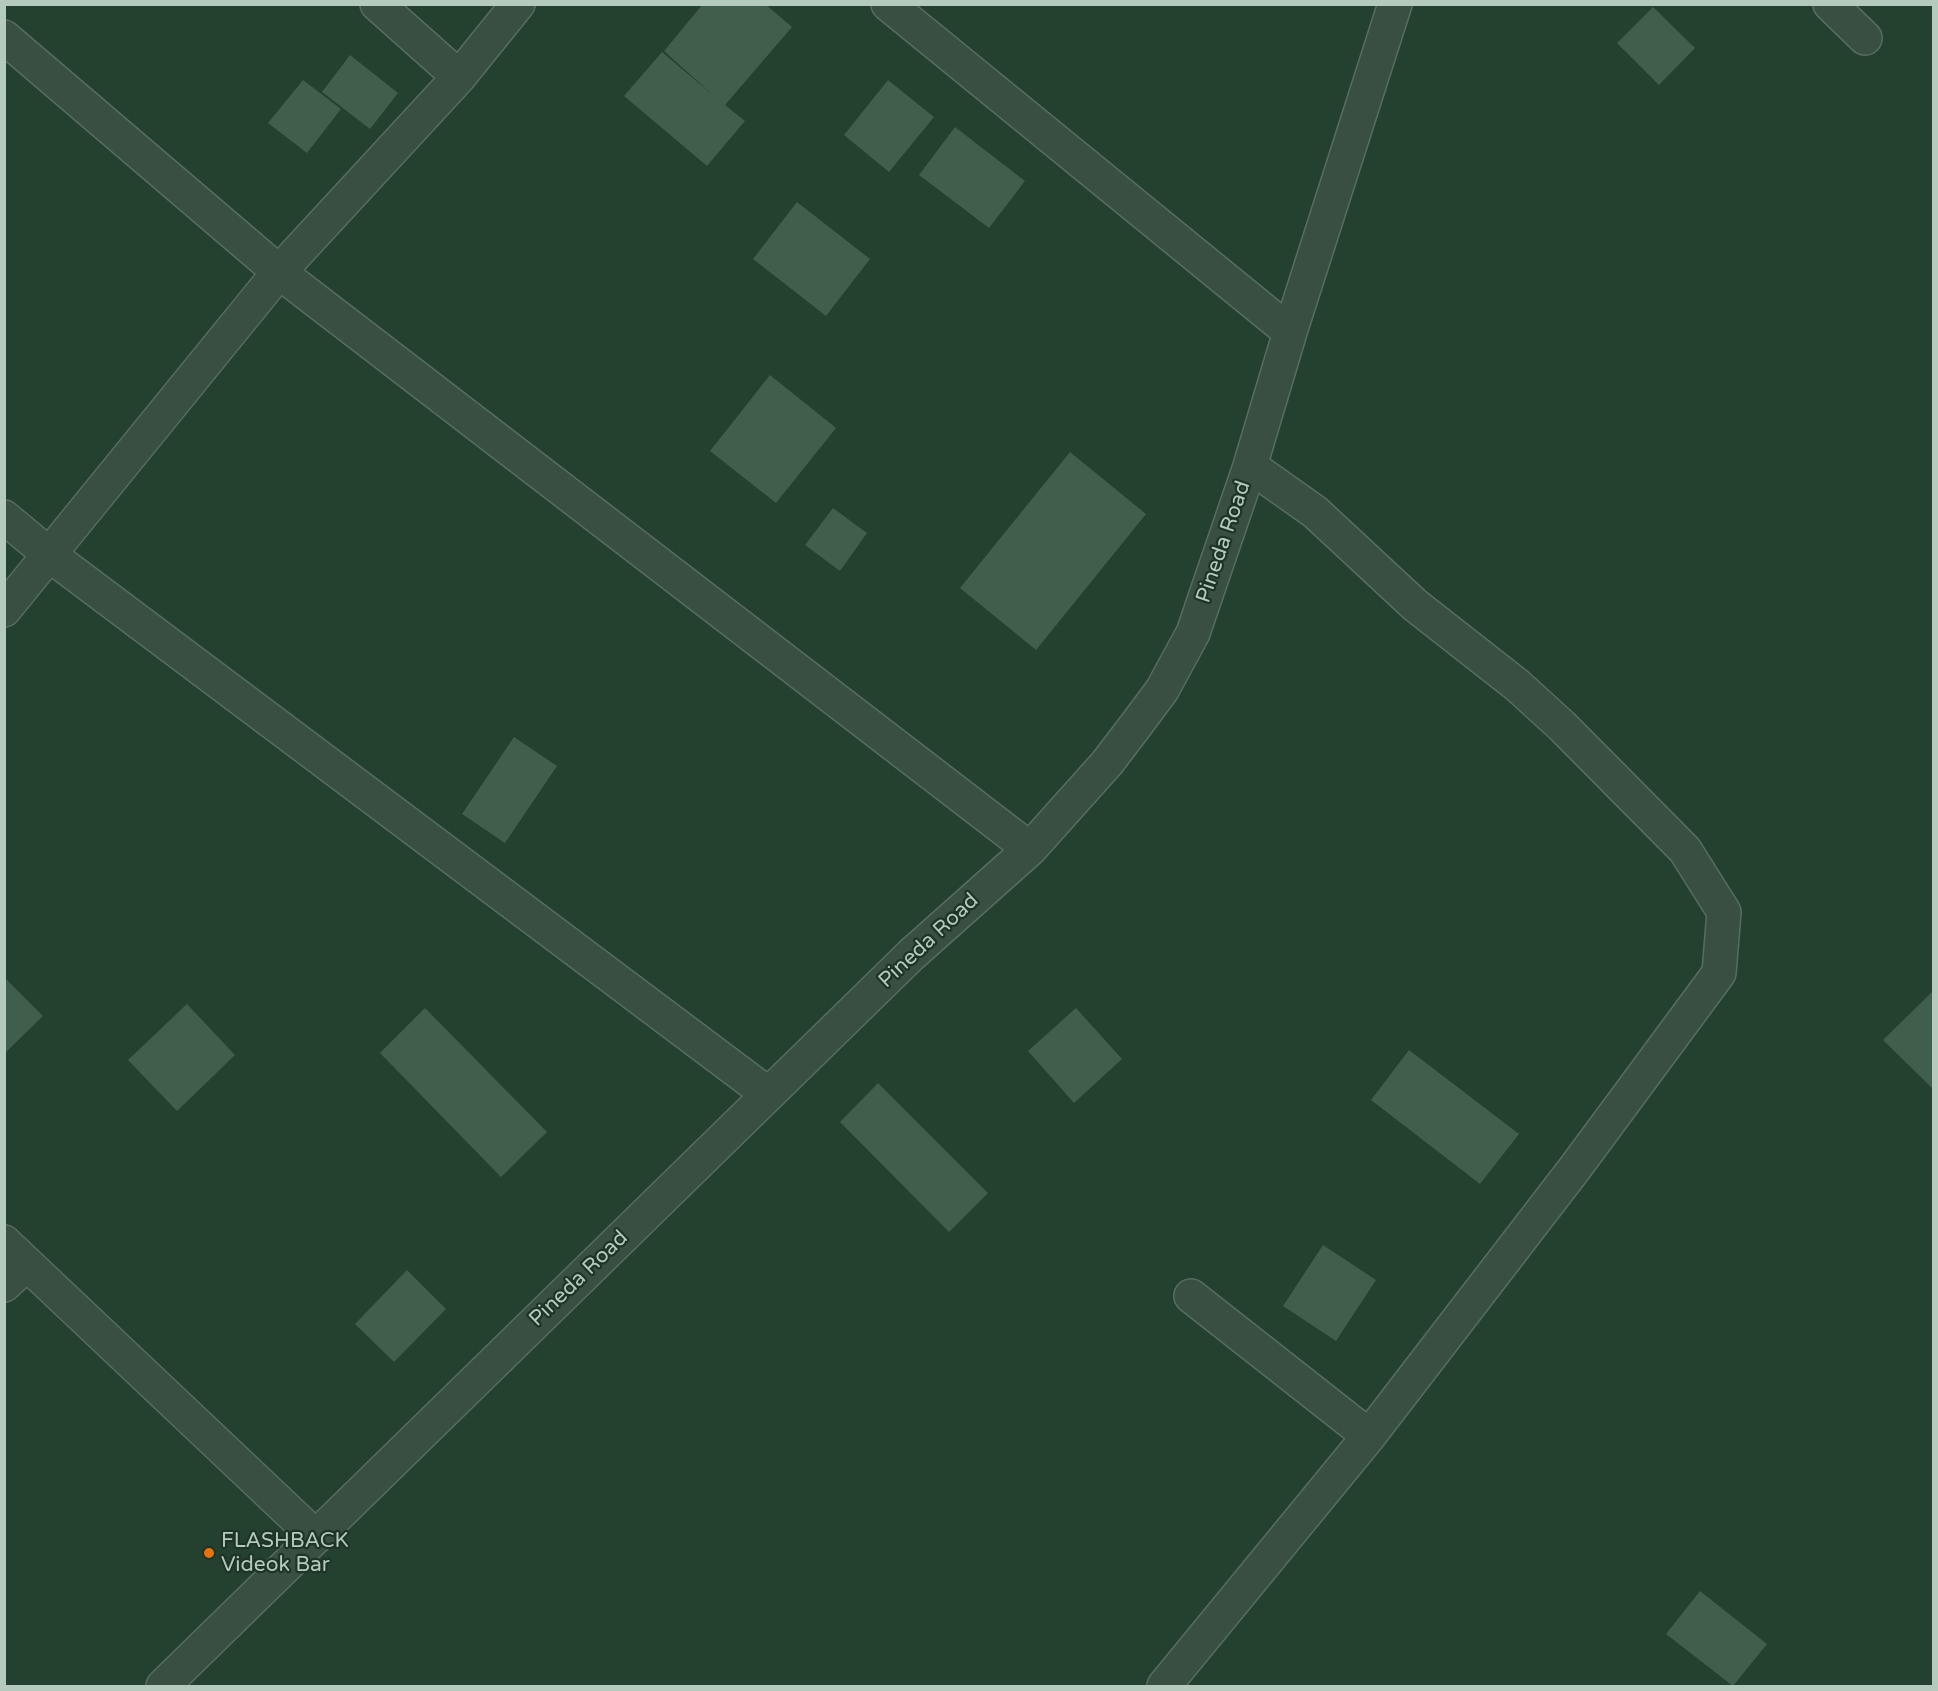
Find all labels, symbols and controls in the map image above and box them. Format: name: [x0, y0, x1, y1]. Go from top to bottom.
street label: Pineda Road: [1191, 478, 1257, 606]
street label: Pineda Road: [874, 888, 984, 994]
street label: Pineda Road: [525, 1226, 633, 1332]
place label: FLASHBACK Videok Bar: [221, 1528, 348, 1578]
marker: FLASHBACK Videok Bar: [202, 1546, 216, 1560]

